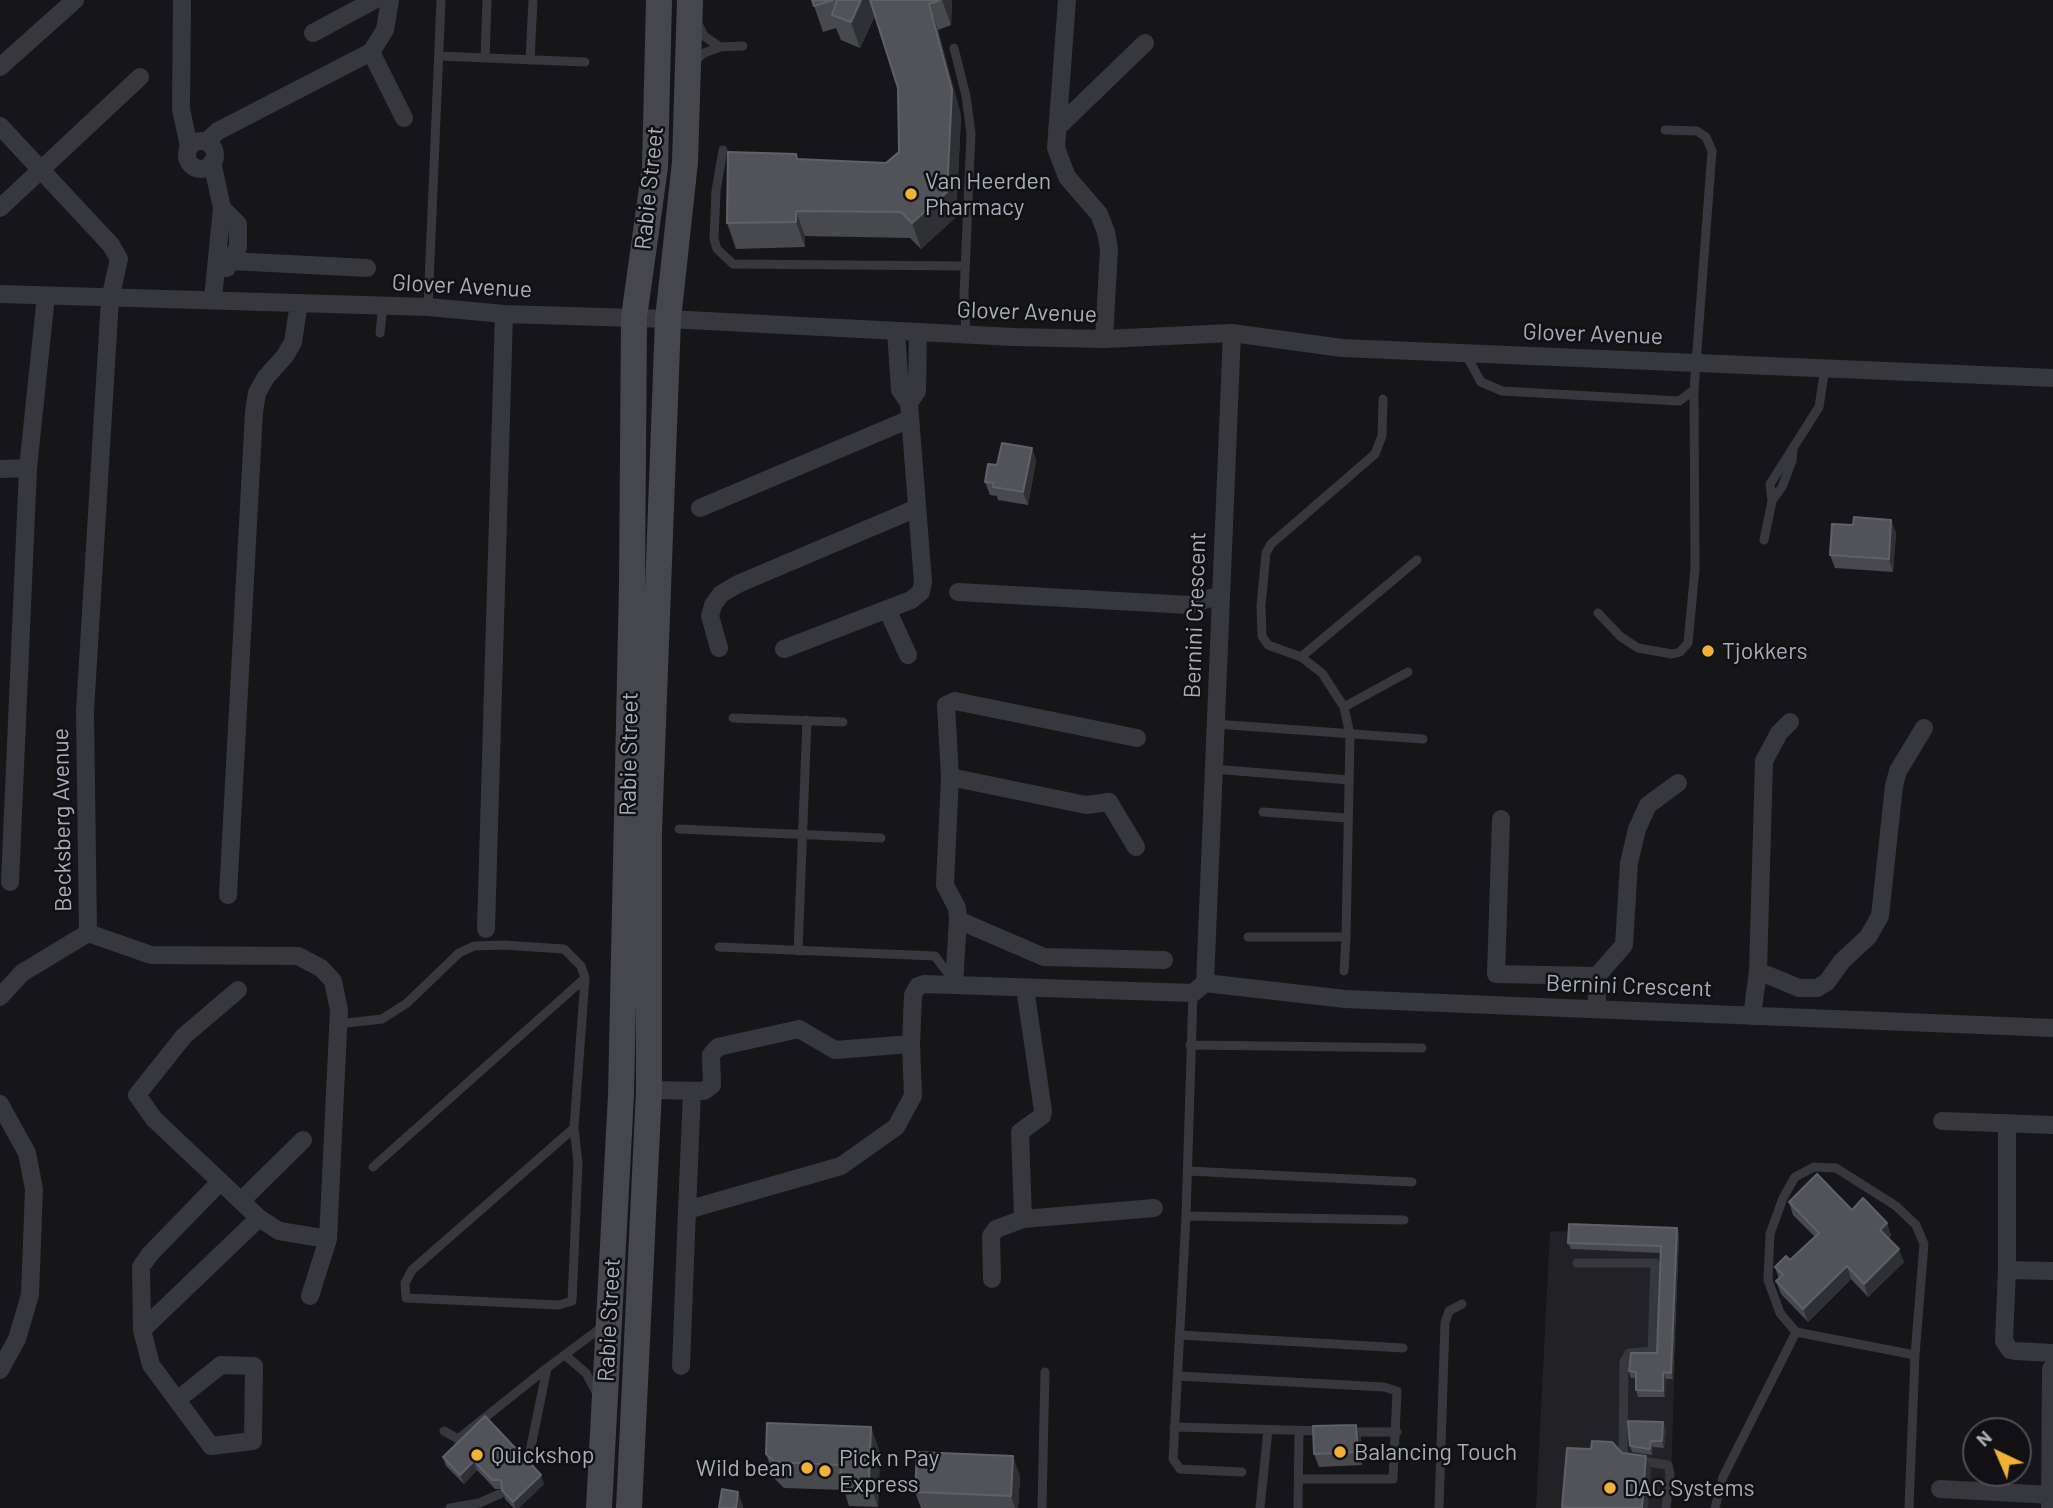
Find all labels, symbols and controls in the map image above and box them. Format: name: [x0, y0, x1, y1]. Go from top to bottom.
street label: Rabie Street: [629, 125, 669, 251]
place label: Van Heerden Pharmacy: [925, 167, 1051, 221]
marker: Van Heerden Pharmacy: [903, 186, 919, 202]
street label: Glover Avenue: [391, 269, 533, 303]
street label: Glover Avenue: [956, 296, 1098, 328]
street label: Glover Avenue: [1522, 318, 1664, 350]
street label: Bernini Crescent: [1178, 531, 1212, 699]
place label: Tjokkers: [1722, 637, 1807, 665]
marker: Tjokkers: [1700, 643, 1716, 659]
street label: Rabie Street: [614, 692, 644, 816]
street label: Becksberg Avenue: [47, 728, 77, 912]
street label: Bernini Crescent: [1545, 969, 1713, 1003]
street label: Rabie Street: [592, 1257, 626, 1383]
north arrow: [1962, 1417, 2032, 1487]
text: N: [1971, 1425, 1996, 1451]
place label: Balancing Touch: [1354, 1438, 1517, 1466]
place label: Quickshop: [491, 1441, 594, 1469]
place label: Pick n Pay Express: [839, 1444, 939, 1498]
marker: Balancing Touch: [1332, 1444, 1348, 1460]
marker: Quickshop: [469, 1447, 485, 1463]
place label: Wild bean: [696, 1454, 793, 1482]
marker: Wild bean: [799, 1460, 815, 1476]
marker: Pick n Pay Express: [817, 1463, 833, 1479]
place label: DAC Systems: [1624, 1474, 1755, 1502]
marker: DAC Systems: [1602, 1480, 1618, 1496]

